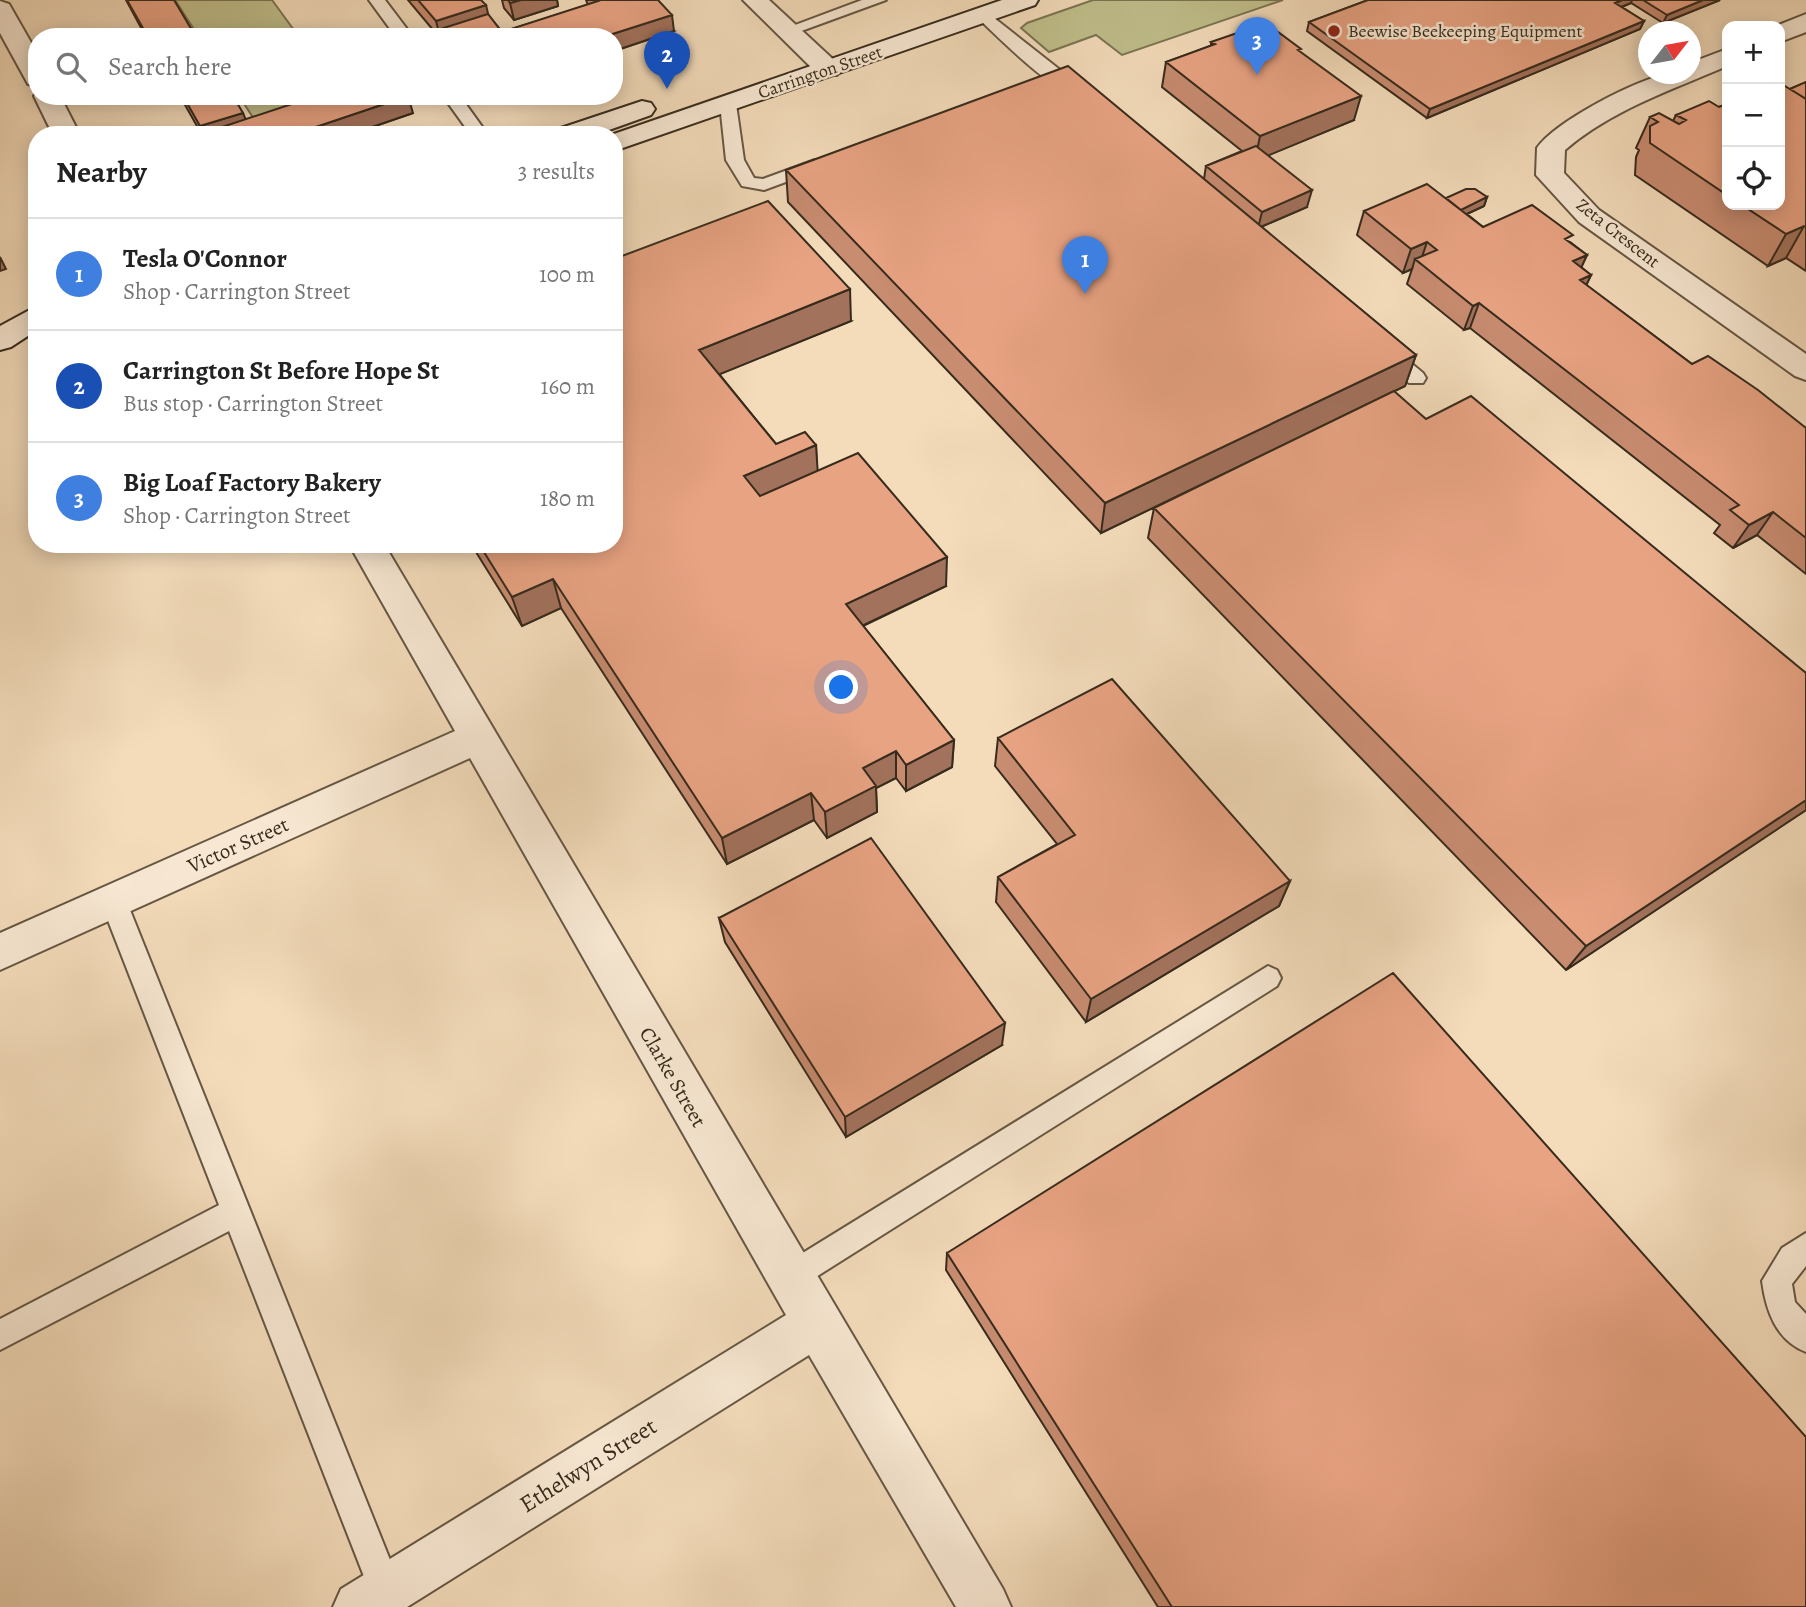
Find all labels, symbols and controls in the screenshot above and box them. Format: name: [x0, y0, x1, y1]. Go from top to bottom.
pin: 3: [1234, 17, 1280, 75]
place label: Beewise Beekeeping Equipment: [1348, 19, 1582, 43]
north arrow: [1638, 21, 1701, 84]
map controls: [1722, 21, 1785, 210]
button: +: [1722, 21, 1785, 84]
marker: Beewise Beekeeping Equipment: [1326, 23, 1342, 39]
search box: [28, 28, 623, 105]
pin: 2: [644, 31, 690, 89]
street label: Carrington Street: [755, 39, 885, 105]
icon: search: [52, 48, 90, 86]
text: Search here: [108, 49, 232, 84]
button: −: [1722, 84, 1785, 147]
button: locate: [1722, 147, 1785, 210]
text: Nearby: [56, 152, 147, 192]
text: 3 results: [518, 156, 595, 187]
street label: Zeta Crescent: [1571, 193, 1665, 273]
pin: 1: [1062, 236, 1108, 294]
text: Tesla O'Connor: [123, 241, 287, 276]
text: 1: [75, 259, 83, 290]
text: 100 m: [539, 259, 595, 290]
text: Shop · Carrington Street: [123, 276, 351, 307]
text: Carrington St Before Hope St: [123, 353, 439, 388]
text: 2: [73, 371, 85, 402]
text: 160 m: [541, 371, 595, 402]
text: Bus stop · Carrington Street: [123, 388, 383, 419]
text: Big Loaf Factory Bakery: [123, 465, 381, 500]
text: 3: [74, 483, 84, 514]
text: 180 m: [540, 483, 595, 514]
text: Shop · Carrington Street: [123, 500, 351, 531]
your location: [824, 670, 858, 704]
street label: Victor Street: [182, 810, 293, 880]
street label: Clarke Street: [633, 1022, 713, 1132]
street label: Ethelwyn Street: [513, 1410, 663, 1520]

